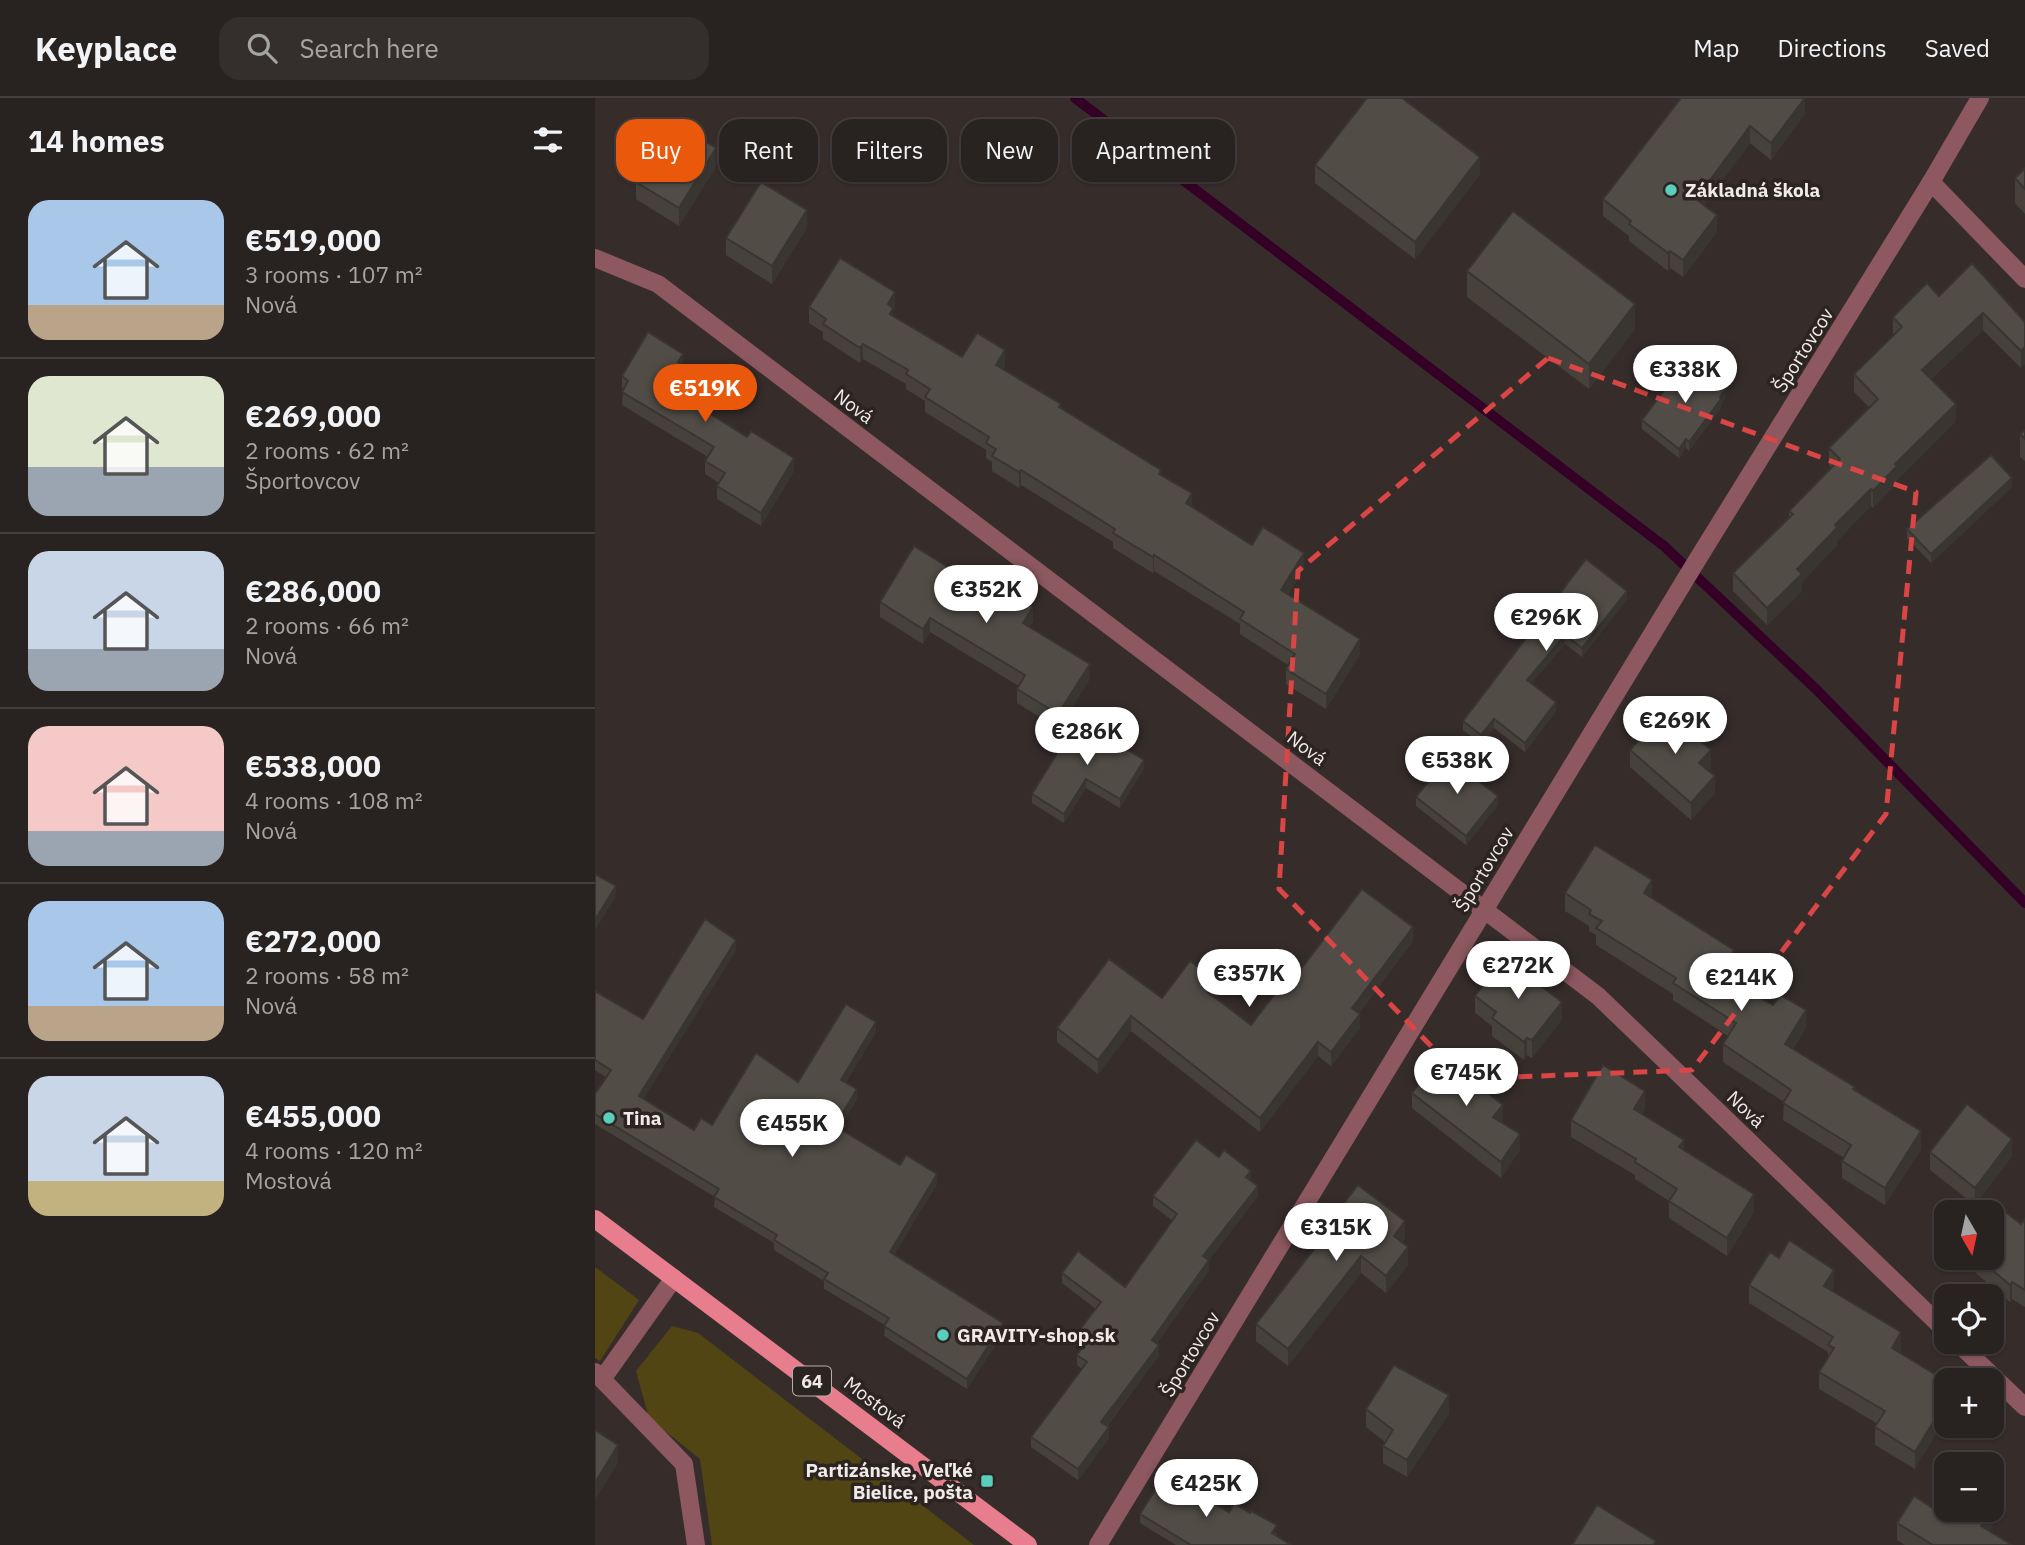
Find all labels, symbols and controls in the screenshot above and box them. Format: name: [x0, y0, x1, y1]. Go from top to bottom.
search box: [219, 17, 709, 80]
text: Keyplace: [35, 27, 177, 70]
icon: search: [243, 29, 281, 67]
text: Search here: [299, 31, 439, 65]
text: Map: [1693, 32, 1739, 64]
text: Directions: [1777, 32, 1887, 64]
text: Saved: [1925, 32, 1990, 64]
chip: Buy: [616, 119, 705, 182]
chip: Rent: [719, 119, 818, 182]
chip: Filters: [832, 119, 947, 182]
chip: New: [961, 119, 1058, 182]
chip: Apartment: [1072, 119, 1235, 182]
text: 14 homes: [28, 121, 165, 160]
icon: filters: [529, 121, 567, 159]
place label: Základná škola: [1685, 178, 1821, 202]
marker: Základná škola: [1663, 182, 1679, 198]
text: €519,000: [245, 220, 381, 259]
icon: home: [84, 228, 168, 312]
text: 3 rooms · 107 m²: [245, 259, 423, 289]
text: Nová: [245, 289, 297, 319]
street label: Športovcov: [1768, 303, 1838, 397]
pin: €338K: [1636, 345, 1734, 405]
text: €338K: [1649, 353, 1721, 383]
pin: €519K: [656, 364, 754, 424]
text: €519K: [669, 372, 741, 402]
street label: Nová: [830, 383, 878, 429]
text: €269,000: [245, 396, 381, 435]
icon: home: [84, 404, 168, 488]
text: 2 rooms · 62 m²: [245, 435, 409, 465]
text: Športovcov: [245, 465, 360, 495]
pin: €352K: [937, 566, 1035, 625]
text: €286,000: [245, 571, 381, 610]
text: €352K: [950, 573, 1022, 603]
icon: home: [84, 579, 168, 663]
pin: €296K: [1497, 594, 1595, 653]
text: €296K: [1510, 601, 1582, 631]
text: 2 rooms · 66 m²: [245, 610, 409, 640]
text: Nová: [245, 640, 297, 670]
pin: €269K: [1626, 696, 1724, 756]
text: €269K: [1639, 704, 1711, 734]
pin: €286K: [1038, 708, 1136, 767]
text: €286K: [1051, 715, 1123, 745]
street label: Nová: [1283, 725, 1331, 771]
pin: €538K: [1408, 736, 1506, 796]
text: €538K: [1421, 744, 1493, 774]
text: €538,000: [245, 746, 381, 785]
icon: home: [84, 754, 168, 838]
text: 4 rooms · 108 m²: [245, 785, 423, 815]
text: Nová: [245, 815, 297, 845]
street label: Športovcov: [1449, 822, 1519, 916]
text: €272,000: [245, 921, 381, 960]
icon: home: [84, 929, 168, 1013]
pin: €272K: [1469, 942, 1567, 1001]
text: €272K: [1482, 949, 1554, 979]
pin: €357K: [1200, 950, 1298, 1009]
pin: €214K: [1692, 954, 1790, 1013]
text: €357K: [1213, 957, 1285, 987]
text: 2 rooms · 58 m²: [245, 960, 409, 990]
text: €214K: [1705, 961, 1777, 991]
text: Nová: [245, 990, 297, 1020]
pin: €745K: [1417, 1048, 1515, 1108]
text: €745K: [1430, 1056, 1502, 1086]
street label: Nová: [1722, 1085, 1770, 1133]
text: €455,000: [245, 1096, 381, 1135]
pin: €455K: [743, 1100, 841, 1159]
icon: home: [84, 1104, 168, 1188]
place label: Tina: [623, 1106, 662, 1130]
text: €455K: [756, 1107, 828, 1137]
marker: Tina: [601, 1110, 617, 1126]
text: 4 rooms · 120 m²: [245, 1135, 423, 1165]
text: Mostová: [245, 1165, 332, 1195]
north arrow: [1934, 1200, 2004, 1270]
map controls: [1934, 1200, 2004, 1522]
pin: €315K: [1287, 1204, 1385, 1263]
text: €315K: [1300, 1211, 1372, 1241]
button: locate: [1934, 1284, 2004, 1354]
street label: Športovcov: [1155, 1307, 1225, 1401]
place label: GRAVITY-shop.sk: [957, 1323, 1116, 1347]
marker: GRAVITY-shop.sk: [935, 1327, 951, 1343]
road number: 64: [793, 1366, 831, 1396]
button: +: [1934, 1368, 2004, 1438]
street label: Mostová: [839, 1371, 911, 1433]
button: −: [1934, 1452, 2004, 1522]
place label: Partizánske, Veľké Bielice, pošta: [805, 1458, 973, 1504]
pin: €425K: [1157, 1460, 1255, 1519]
text: €425K: [1170, 1467, 1242, 1497]
marker: Partizánske, Veľké Bielice, pošta: [979, 1473, 995, 1489]

